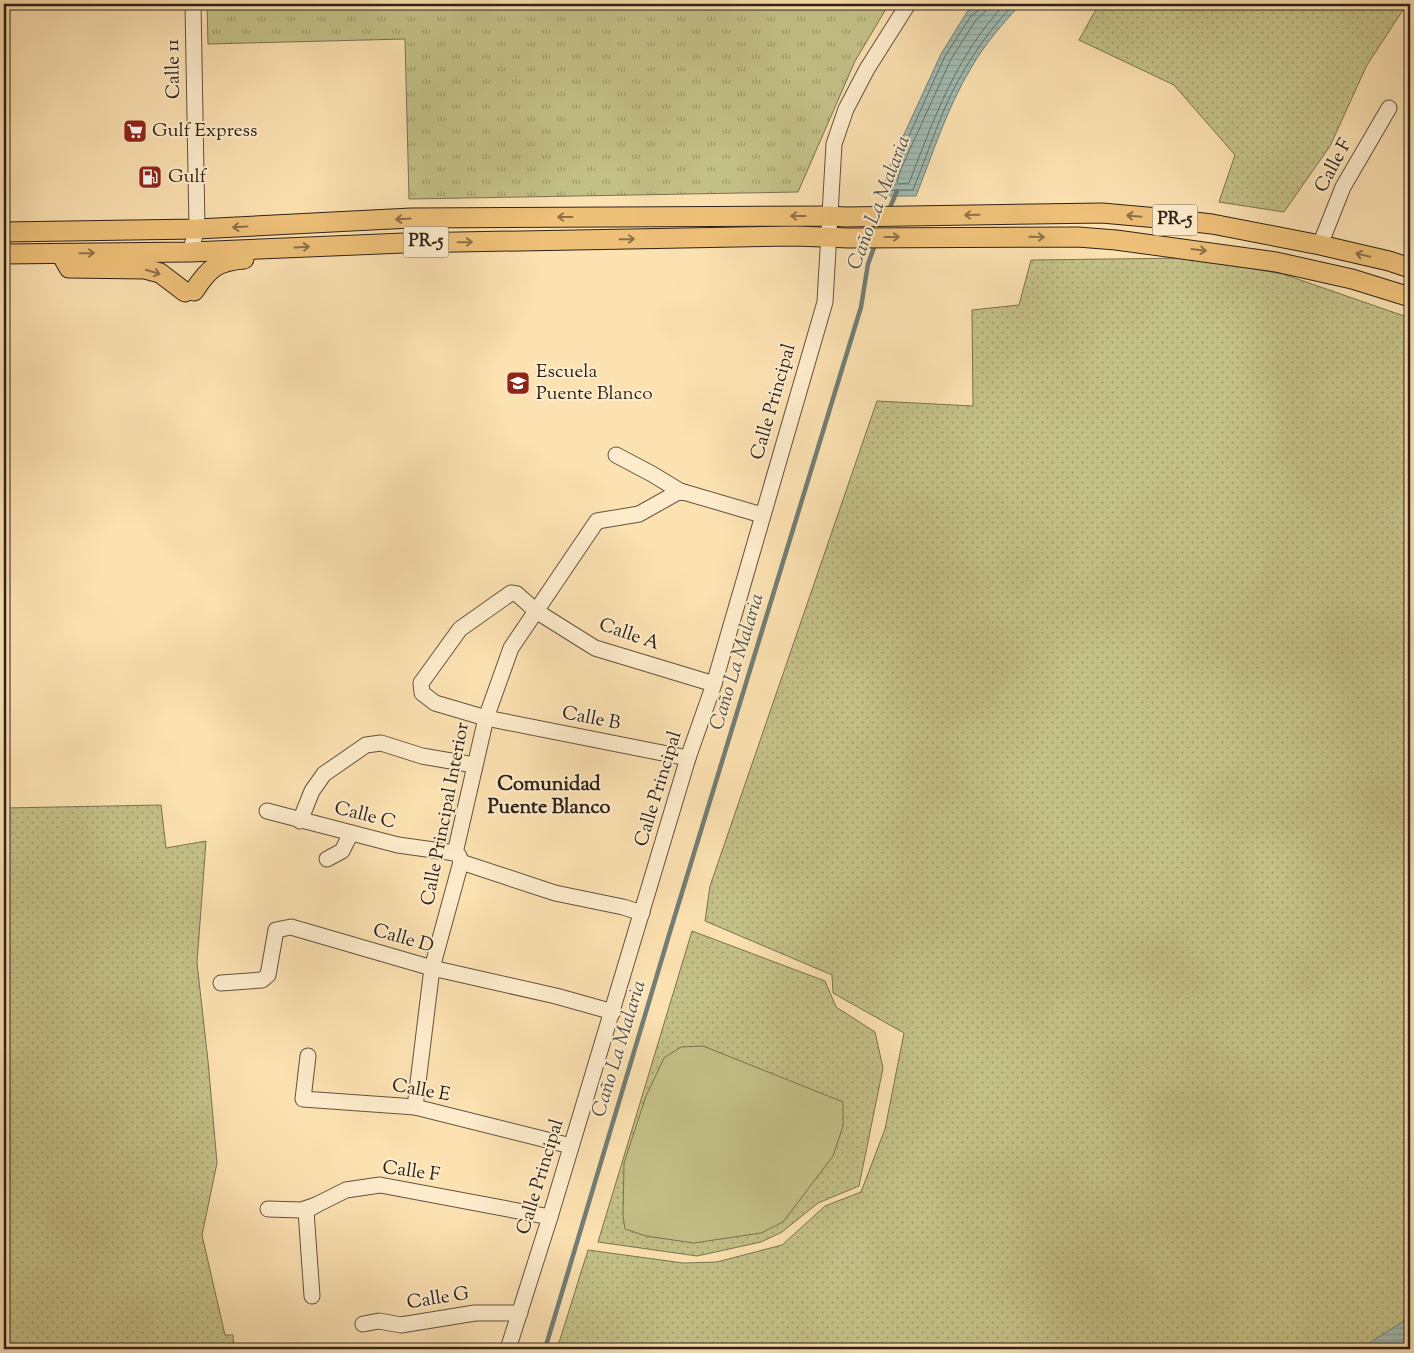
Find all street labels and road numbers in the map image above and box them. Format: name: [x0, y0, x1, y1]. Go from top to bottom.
street label: Calle 11: [160, 38, 188, 99]
street label: Calle F: [1309, 134, 1360, 198]
road number: PR-5: [1152, 204, 1198, 236]
road number: PR-5: [404, 226, 448, 258]
street label: Calle Principal: [745, 341, 803, 463]
street label: Calle A: [595, 612, 663, 658]
street label: Calle B: [559, 700, 623, 738]
street label: Calle Principal Interior: [415, 720, 477, 908]
street label: Calle Principal: [629, 728, 689, 850]
street label: Calle C: [331, 795, 399, 837]
street label: Calle D: [369, 917, 437, 961]
street label: Calle E: [390, 1073, 453, 1109]
street label: Calle Principal: [511, 1116, 571, 1238]
street label: Calle F: [381, 1155, 442, 1189]
street label: Calle G: [405, 1281, 471, 1317]

